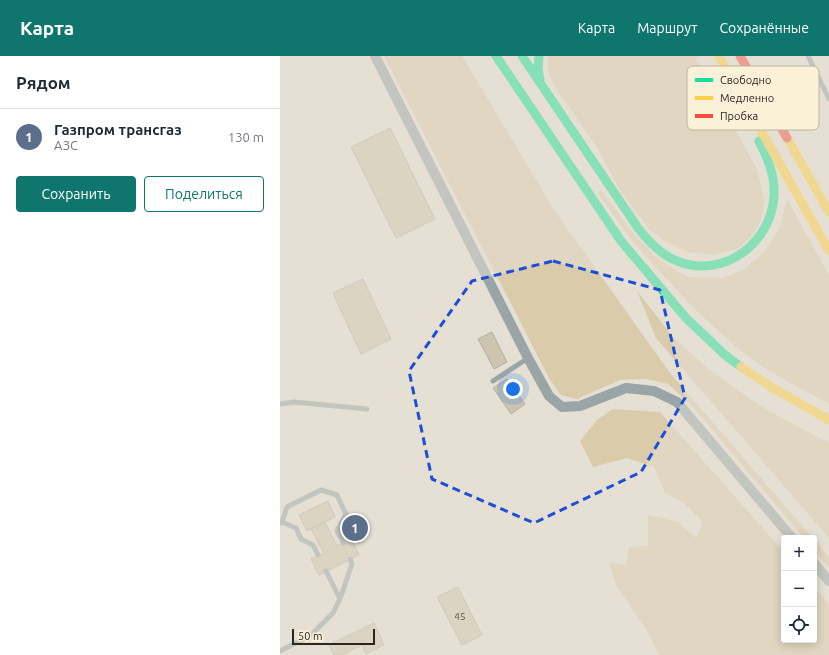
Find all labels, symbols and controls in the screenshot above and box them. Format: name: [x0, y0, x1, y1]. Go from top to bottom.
text: Карта: [20, 17, 74, 39]
text: Карта: [578, 20, 615, 36]
text: Маршрут: [637, 20, 698, 36]
text: Сохранённые: [720, 20, 809, 36]
legend: [687, 66, 819, 130]
text: Рядом: [16, 73, 71, 92]
text: Свободно: [720, 74, 771, 86]
text: Медленно: [720, 92, 774, 104]
text: Пробка: [720, 110, 758, 122]
text: Газпром трансгаз: [54, 121, 182, 138]
text: 1: [25, 130, 33, 144]
text: 130 m: [228, 130, 264, 144]
text: АЗС: [54, 138, 78, 152]
button: Сохранить: [16, 176, 136, 212]
button: Поделиться: [144, 176, 264, 212]
your location: [503, 379, 523, 399]
pin: 1: [342, 513, 368, 543]
map controls: [781, 535, 817, 643]
button: +: [781, 535, 817, 571]
button: −: [781, 571, 817, 607]
button: locate: [781, 607, 817, 643]
house number: 45: [454, 611, 466, 622]
scale bar: [292, 627, 375, 646]
text: 50 m: [298, 630, 322, 642]

